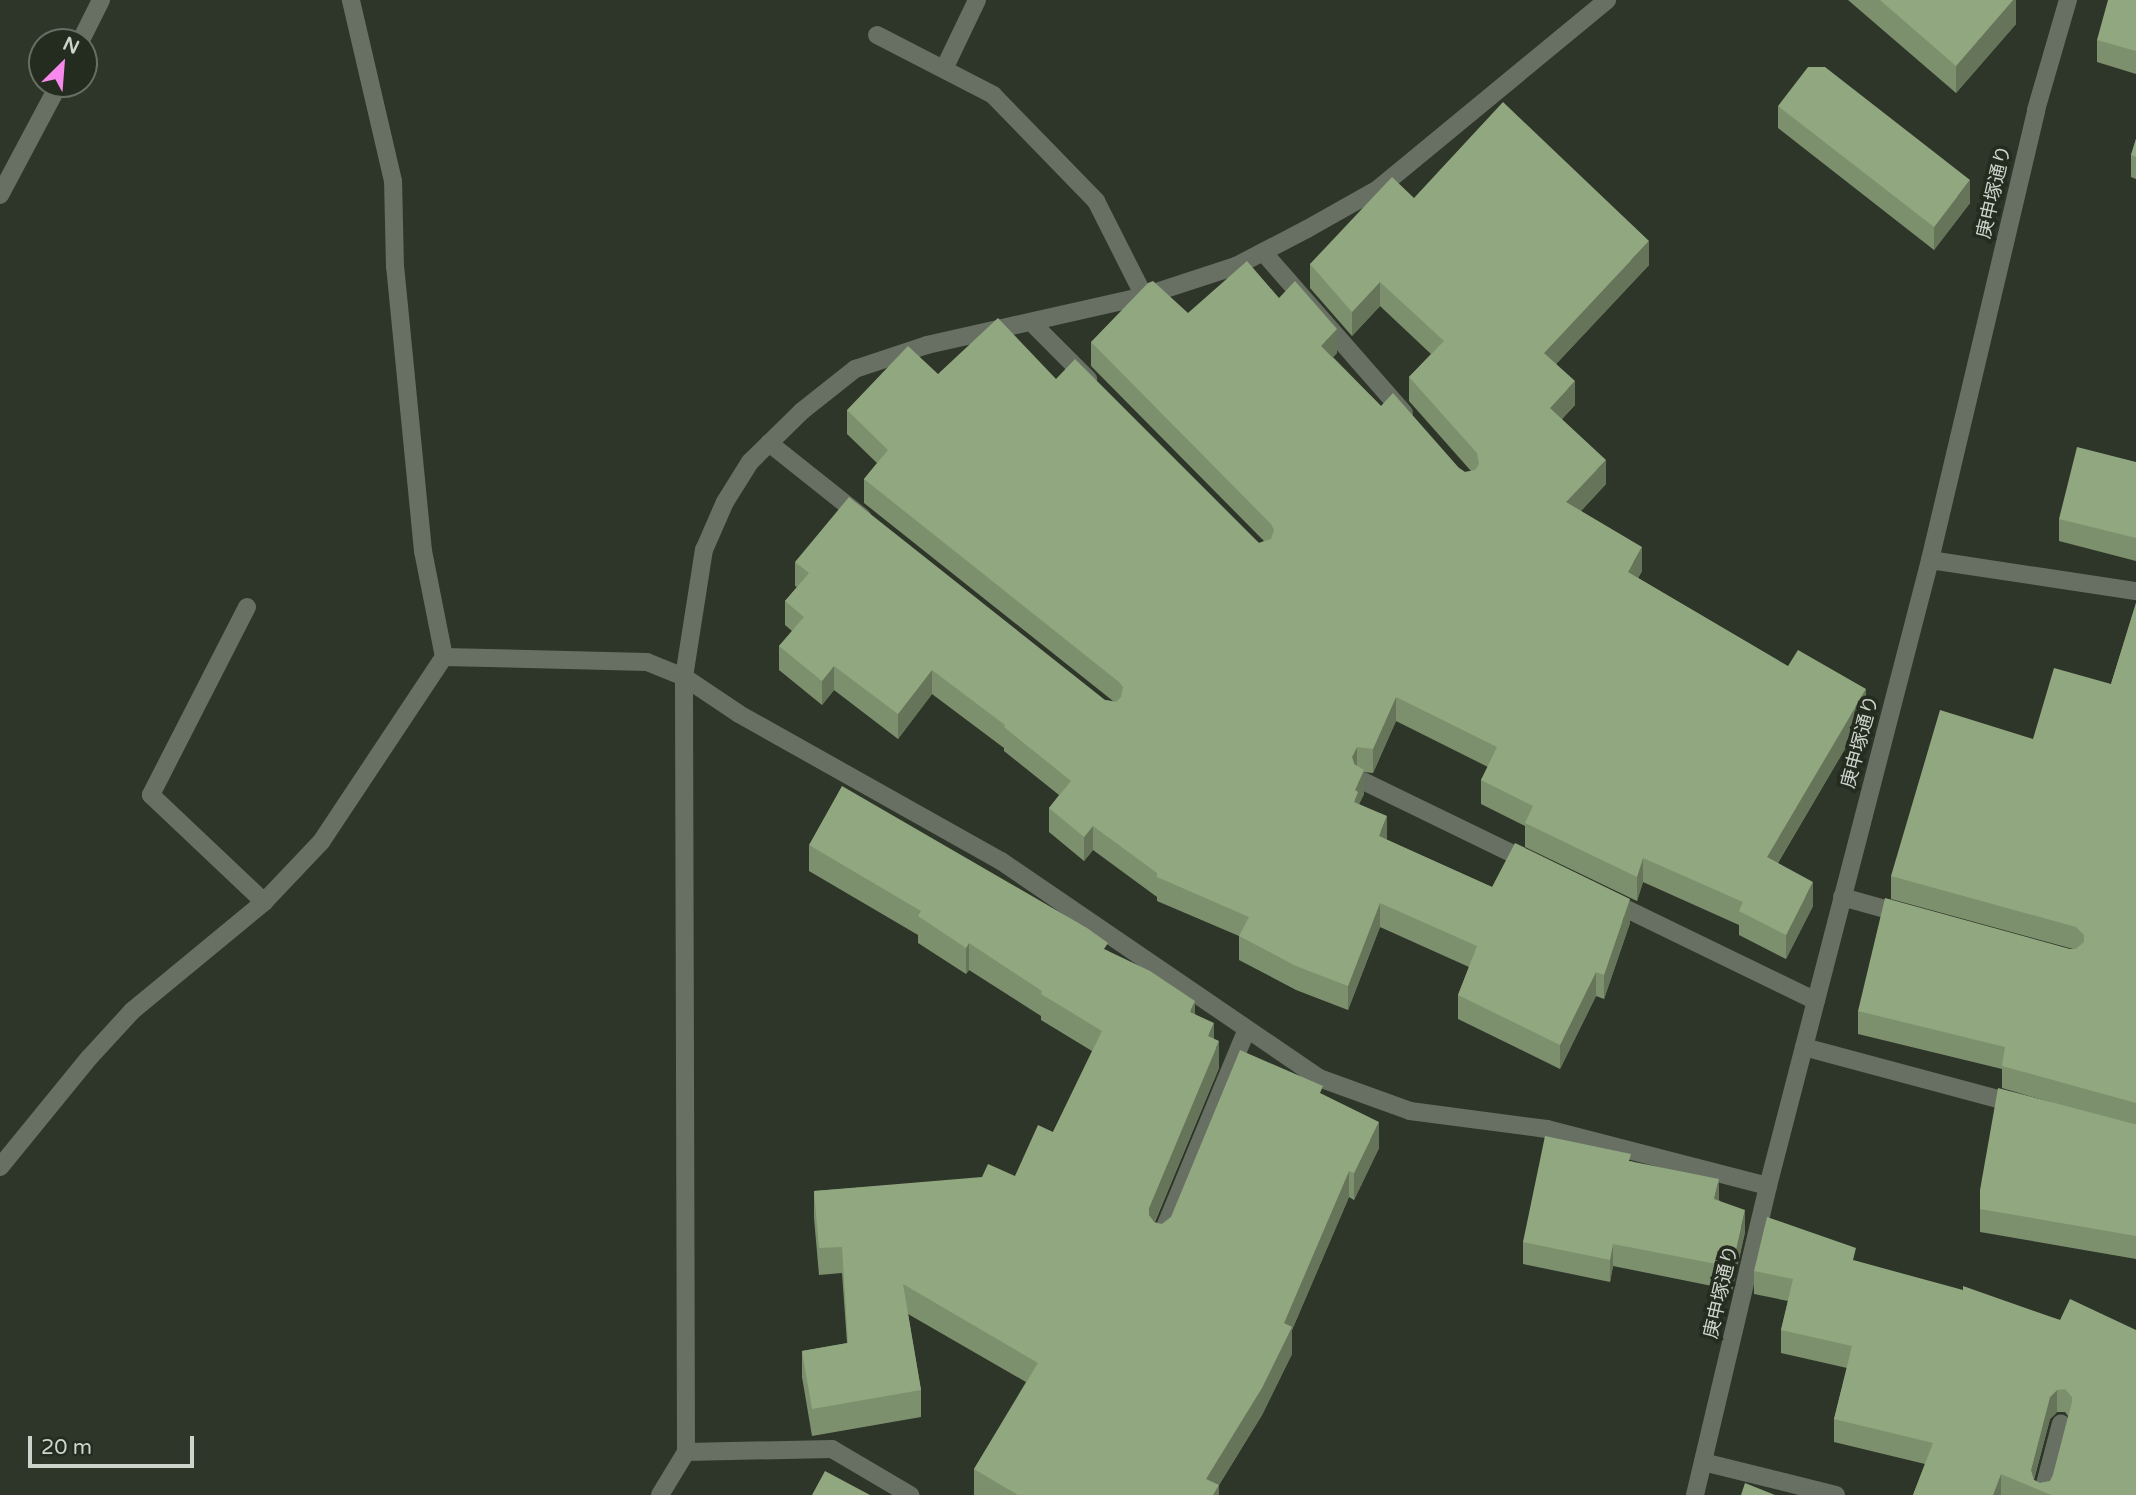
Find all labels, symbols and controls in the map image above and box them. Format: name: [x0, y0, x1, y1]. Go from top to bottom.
north arrow: [28, 28, 98, 98]
text: N: [59, 33, 83, 59]
street label: 庚申塚通り: [1973, 143, 2017, 241]
street label: 庚申塚通り: [1838, 693, 1884, 791]
street label: 庚申塚通り: [1700, 1243, 1744, 1341]
scale bar: [32, 1422, 198, 1466]
text: 20 m: [41, 1435, 92, 1460]

